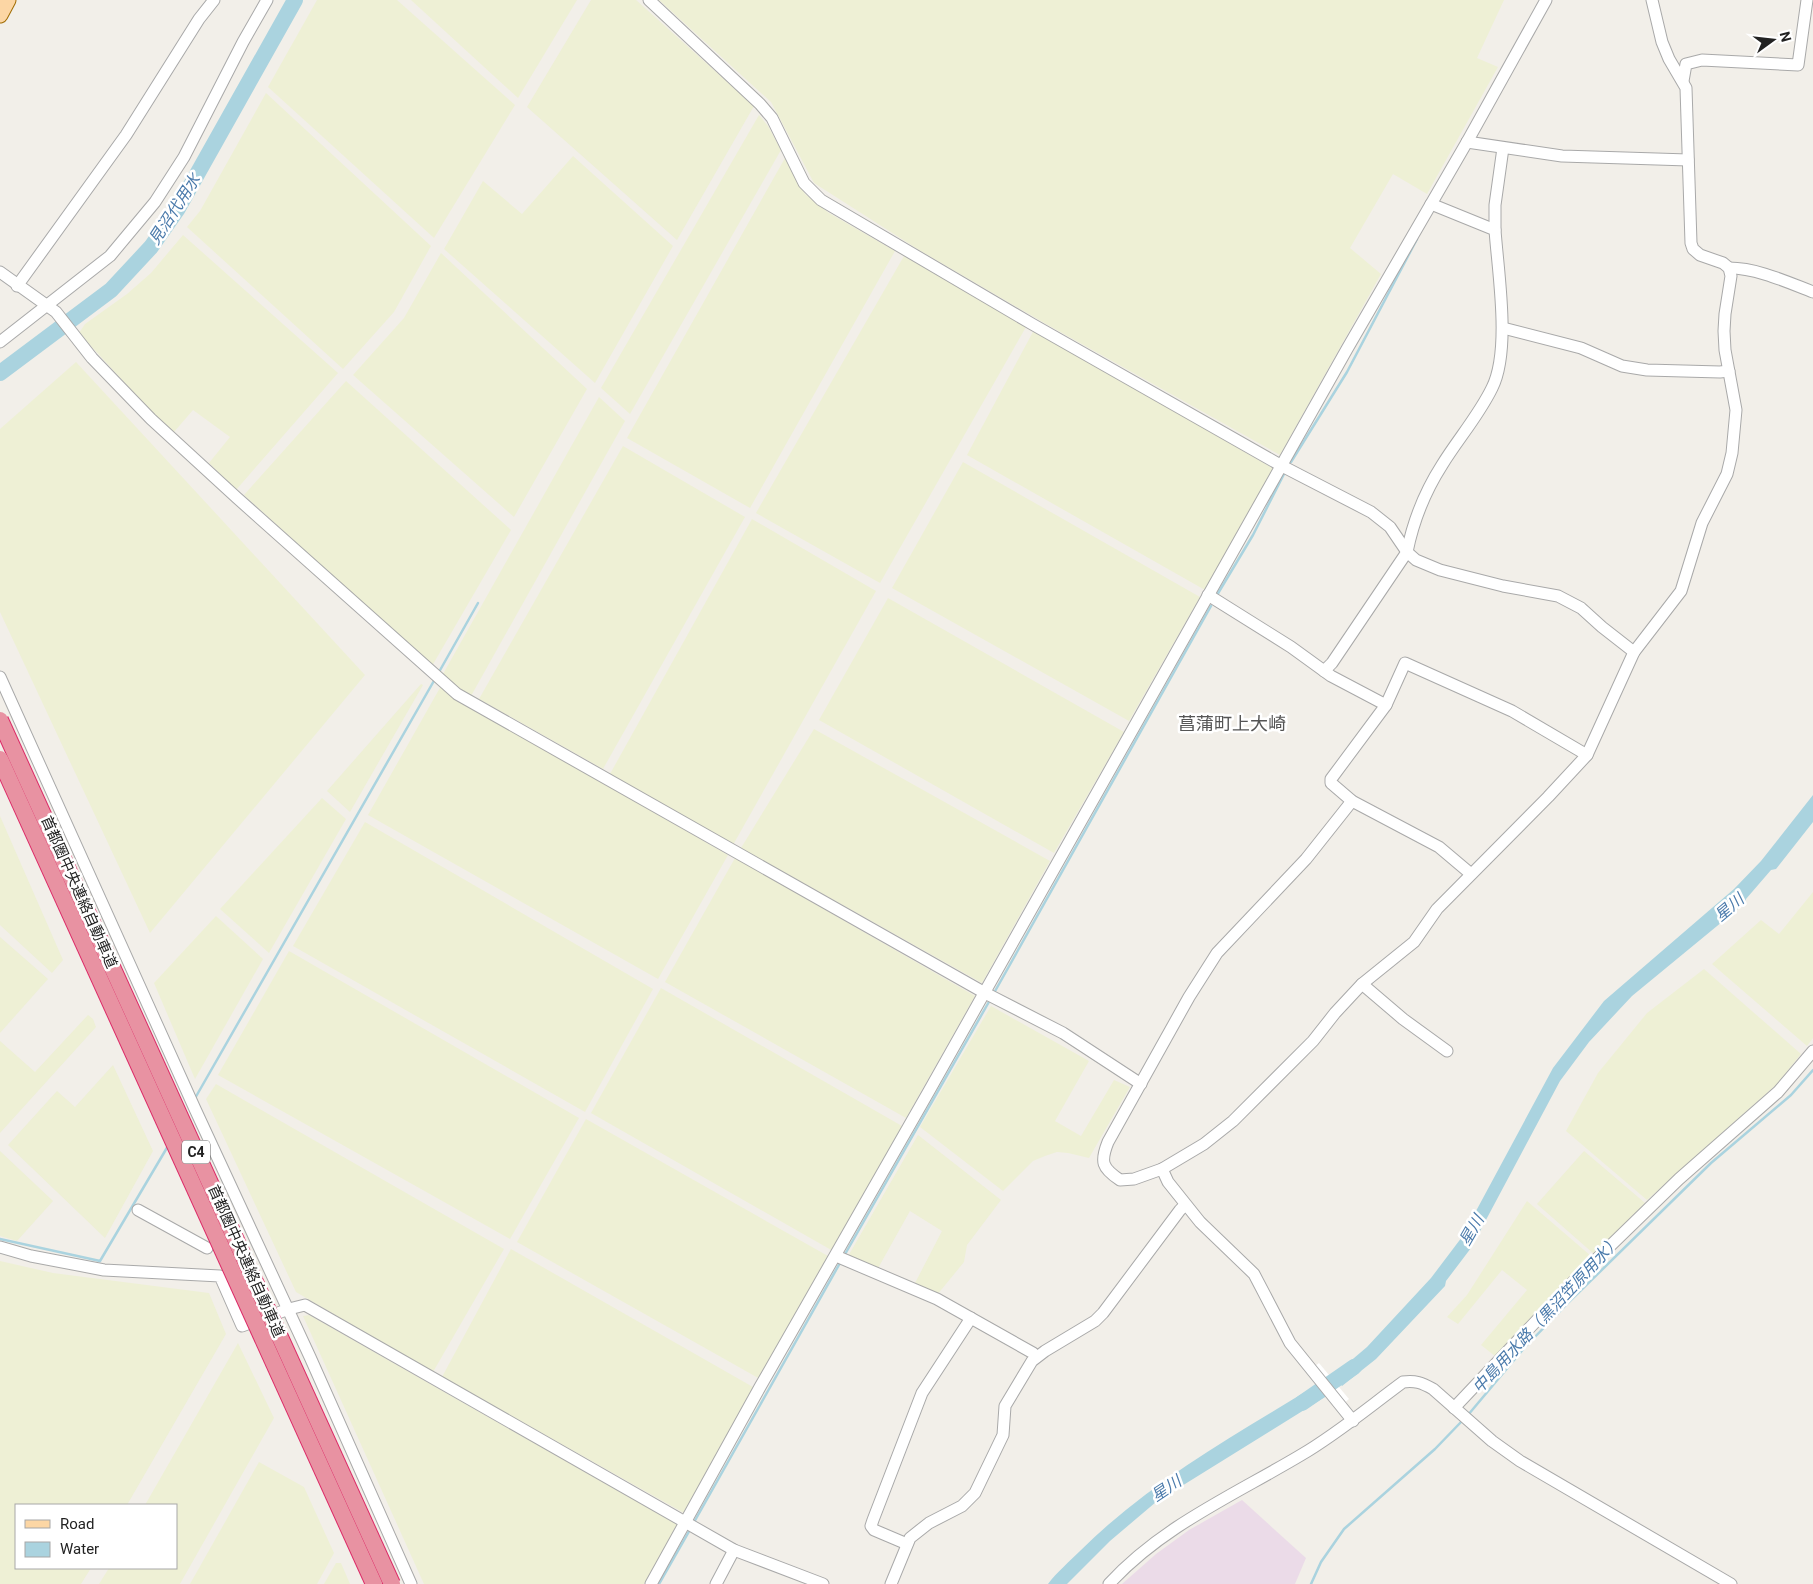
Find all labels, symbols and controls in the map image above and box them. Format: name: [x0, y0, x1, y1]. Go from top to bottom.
north arrow: [1748, 15, 1798, 65]
text: N: [1777, 30, 1795, 43]
water label: 見沼代用水: [145, 169, 205, 248]
district label: 菖蒲町上大崎: [1178, 713, 1286, 734]
street label: 首都圏中央連絡自動車道: [37, 813, 121, 971]
water label: 星川: [1711, 889, 1749, 925]
road number: C4: [182, 1140, 210, 1164]
street label: 首都圏中央連絡自動車道: [204, 1182, 288, 1340]
water label: 星川: [1455, 1210, 1489, 1249]
water label: 中島用水路（黒沼笠原用水）: [1468, 1232, 1624, 1397]
water label: 星川: [1148, 1470, 1187, 1505]
legend: [15, 1504, 178, 1569]
text: Road: [60, 1515, 94, 1533]
text: Water: [60, 1540, 99, 1558]

